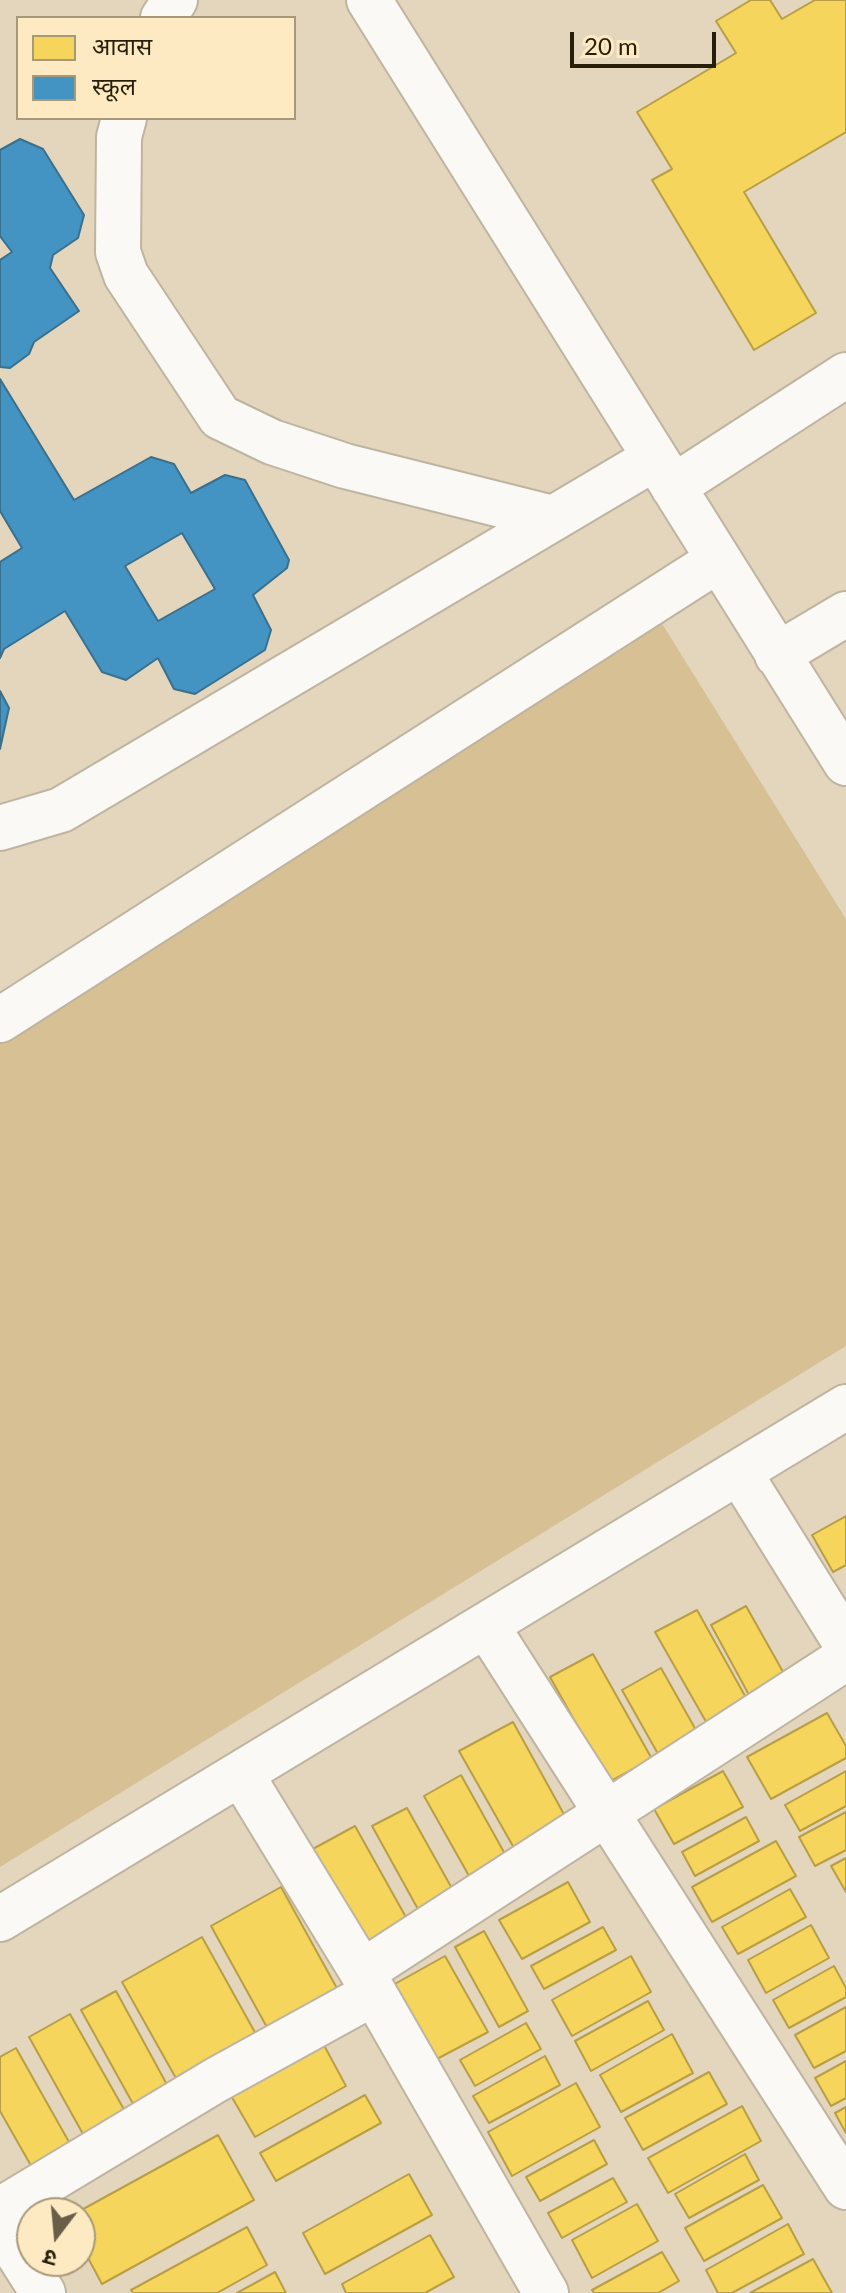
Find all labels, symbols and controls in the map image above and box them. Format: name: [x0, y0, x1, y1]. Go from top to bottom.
legend: [16, 16, 296, 120]
scale bar: [574, 16, 720, 66]
text: आवास: [92, 31, 152, 60]
text: 20 m: [584, 31, 638, 60]
text: स्कूल: [92, 71, 136, 100]
north arrow: [16, 2197, 96, 2277]
text: उ: [40, 2244, 60, 2273]

